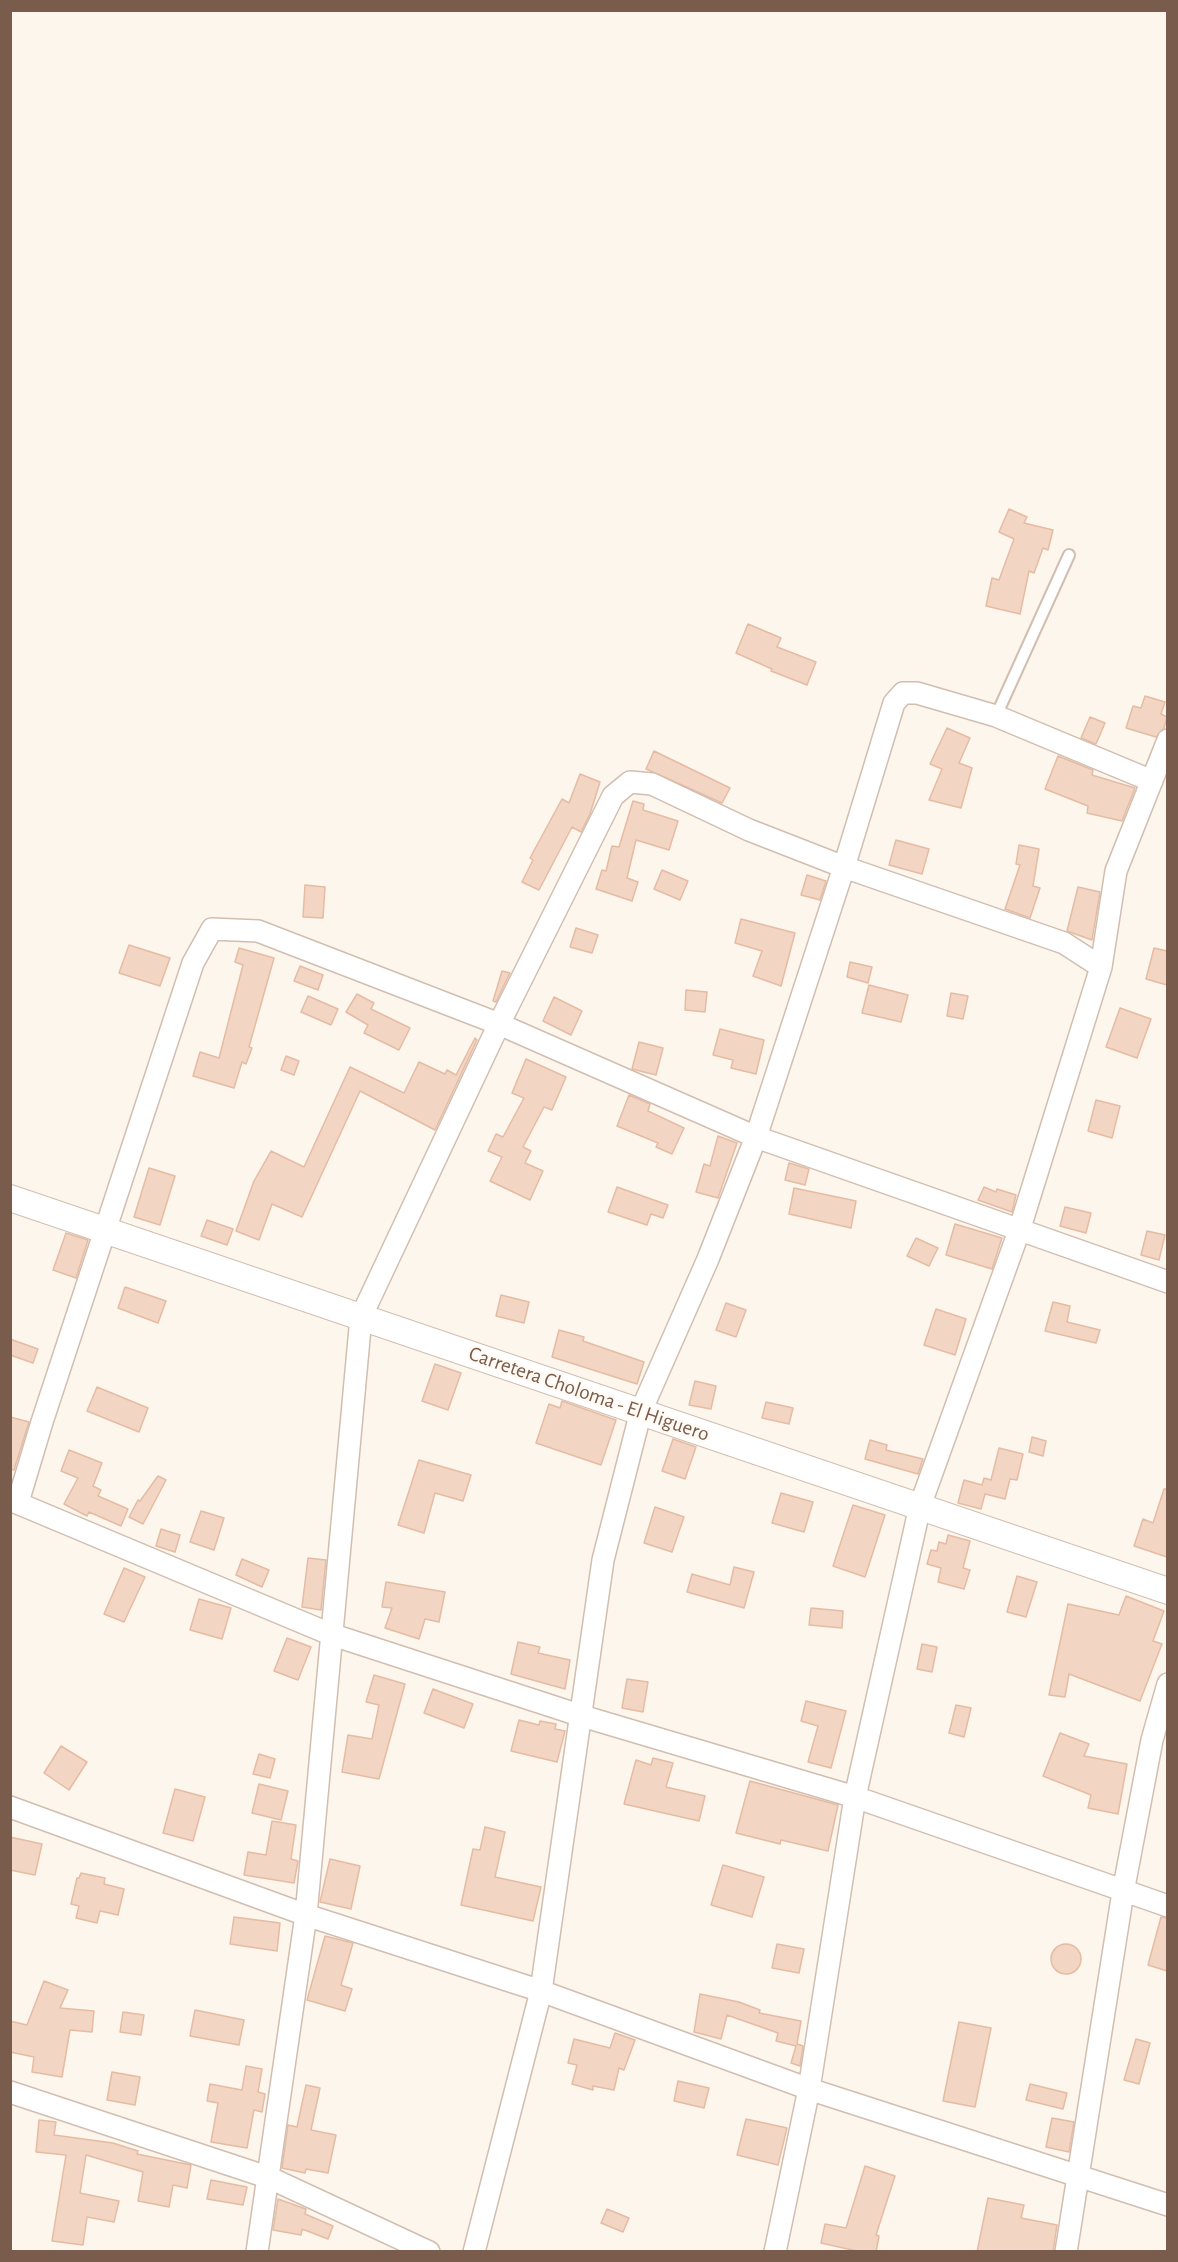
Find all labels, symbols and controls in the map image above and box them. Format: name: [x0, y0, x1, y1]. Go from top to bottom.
street label: Carretera Choloma - El Higuero: [465, 1341, 713, 1447]

